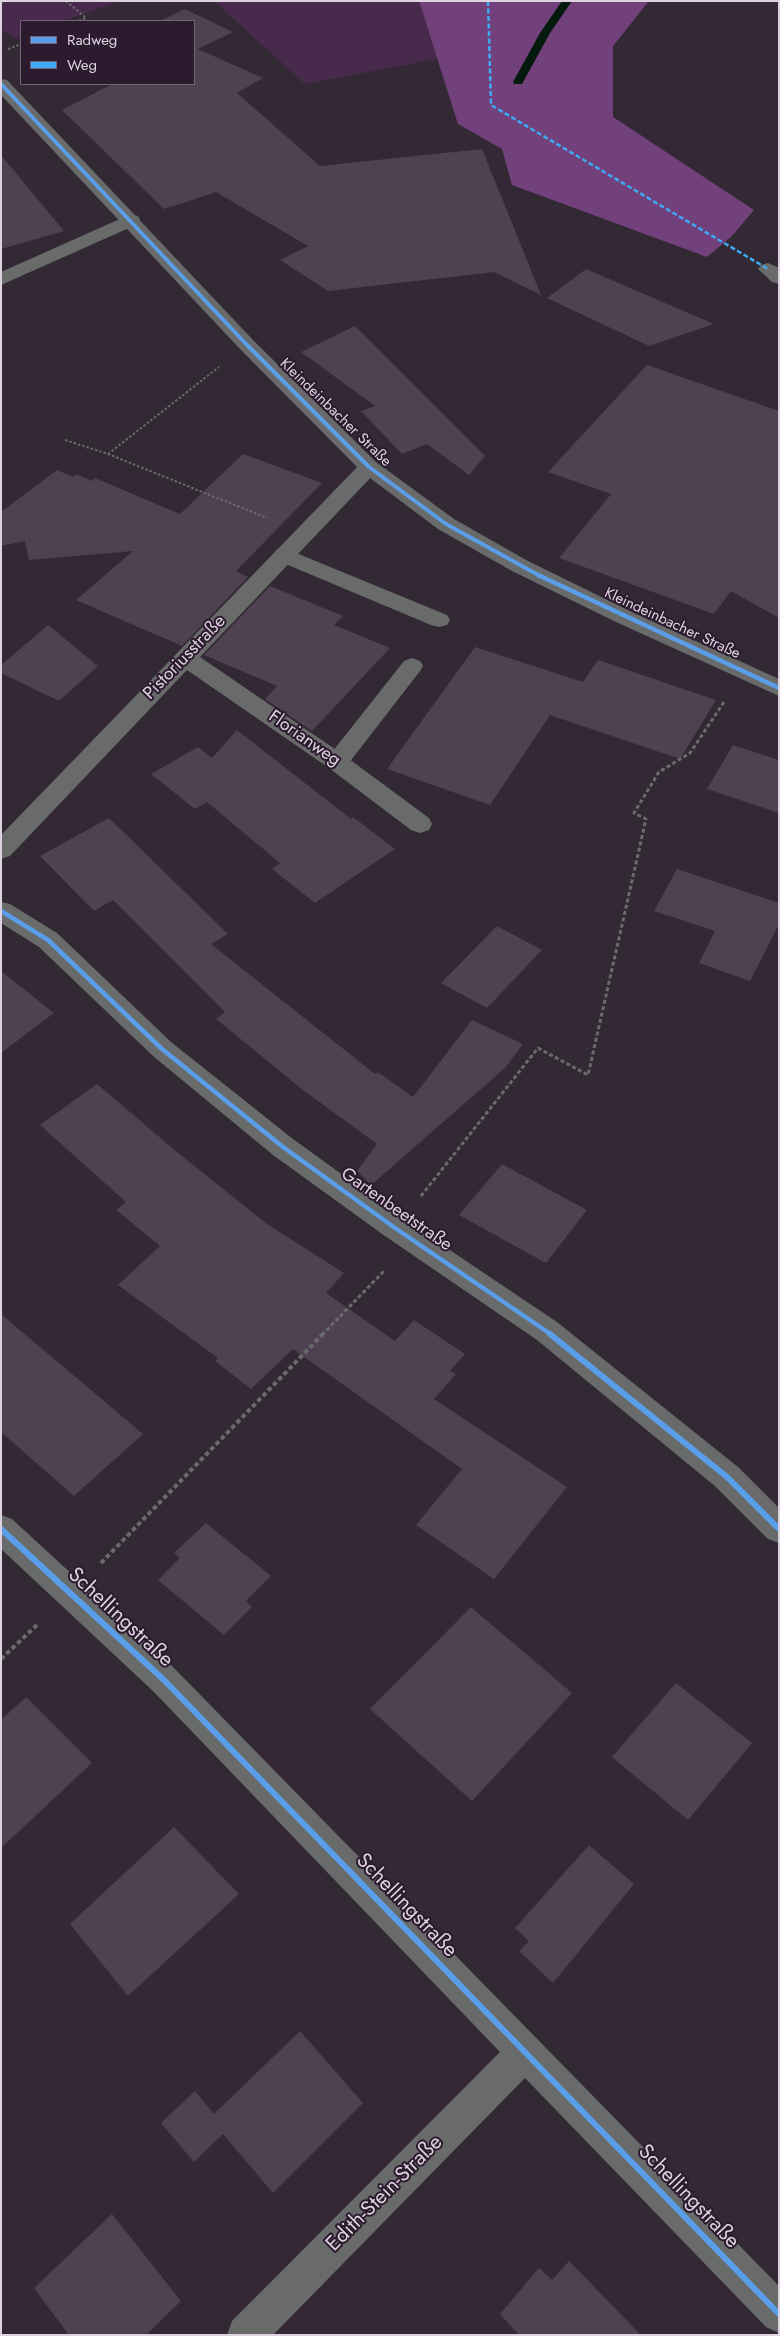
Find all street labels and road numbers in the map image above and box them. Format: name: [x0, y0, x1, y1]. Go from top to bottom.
street label: Kleindeinbacher Straße: [276, 355, 394, 471]
street label: Kleindeinbacher Straße: [601, 585, 743, 663]
street label: Pistoriusstraße: [139, 611, 231, 705]
street label: Florianweg: [264, 706, 344, 772]
street label: Gartenbeetstraße: [336, 1164, 456, 1256]
street label: Schellingstraße: [62, 1563, 178, 1673]
street label: Schellingstraße: [350, 1849, 462, 1963]
street label: Edith-Stein-Straße: [322, 2131, 448, 2257]
street label: Schellingstraße: [632, 2140, 744, 2254]

